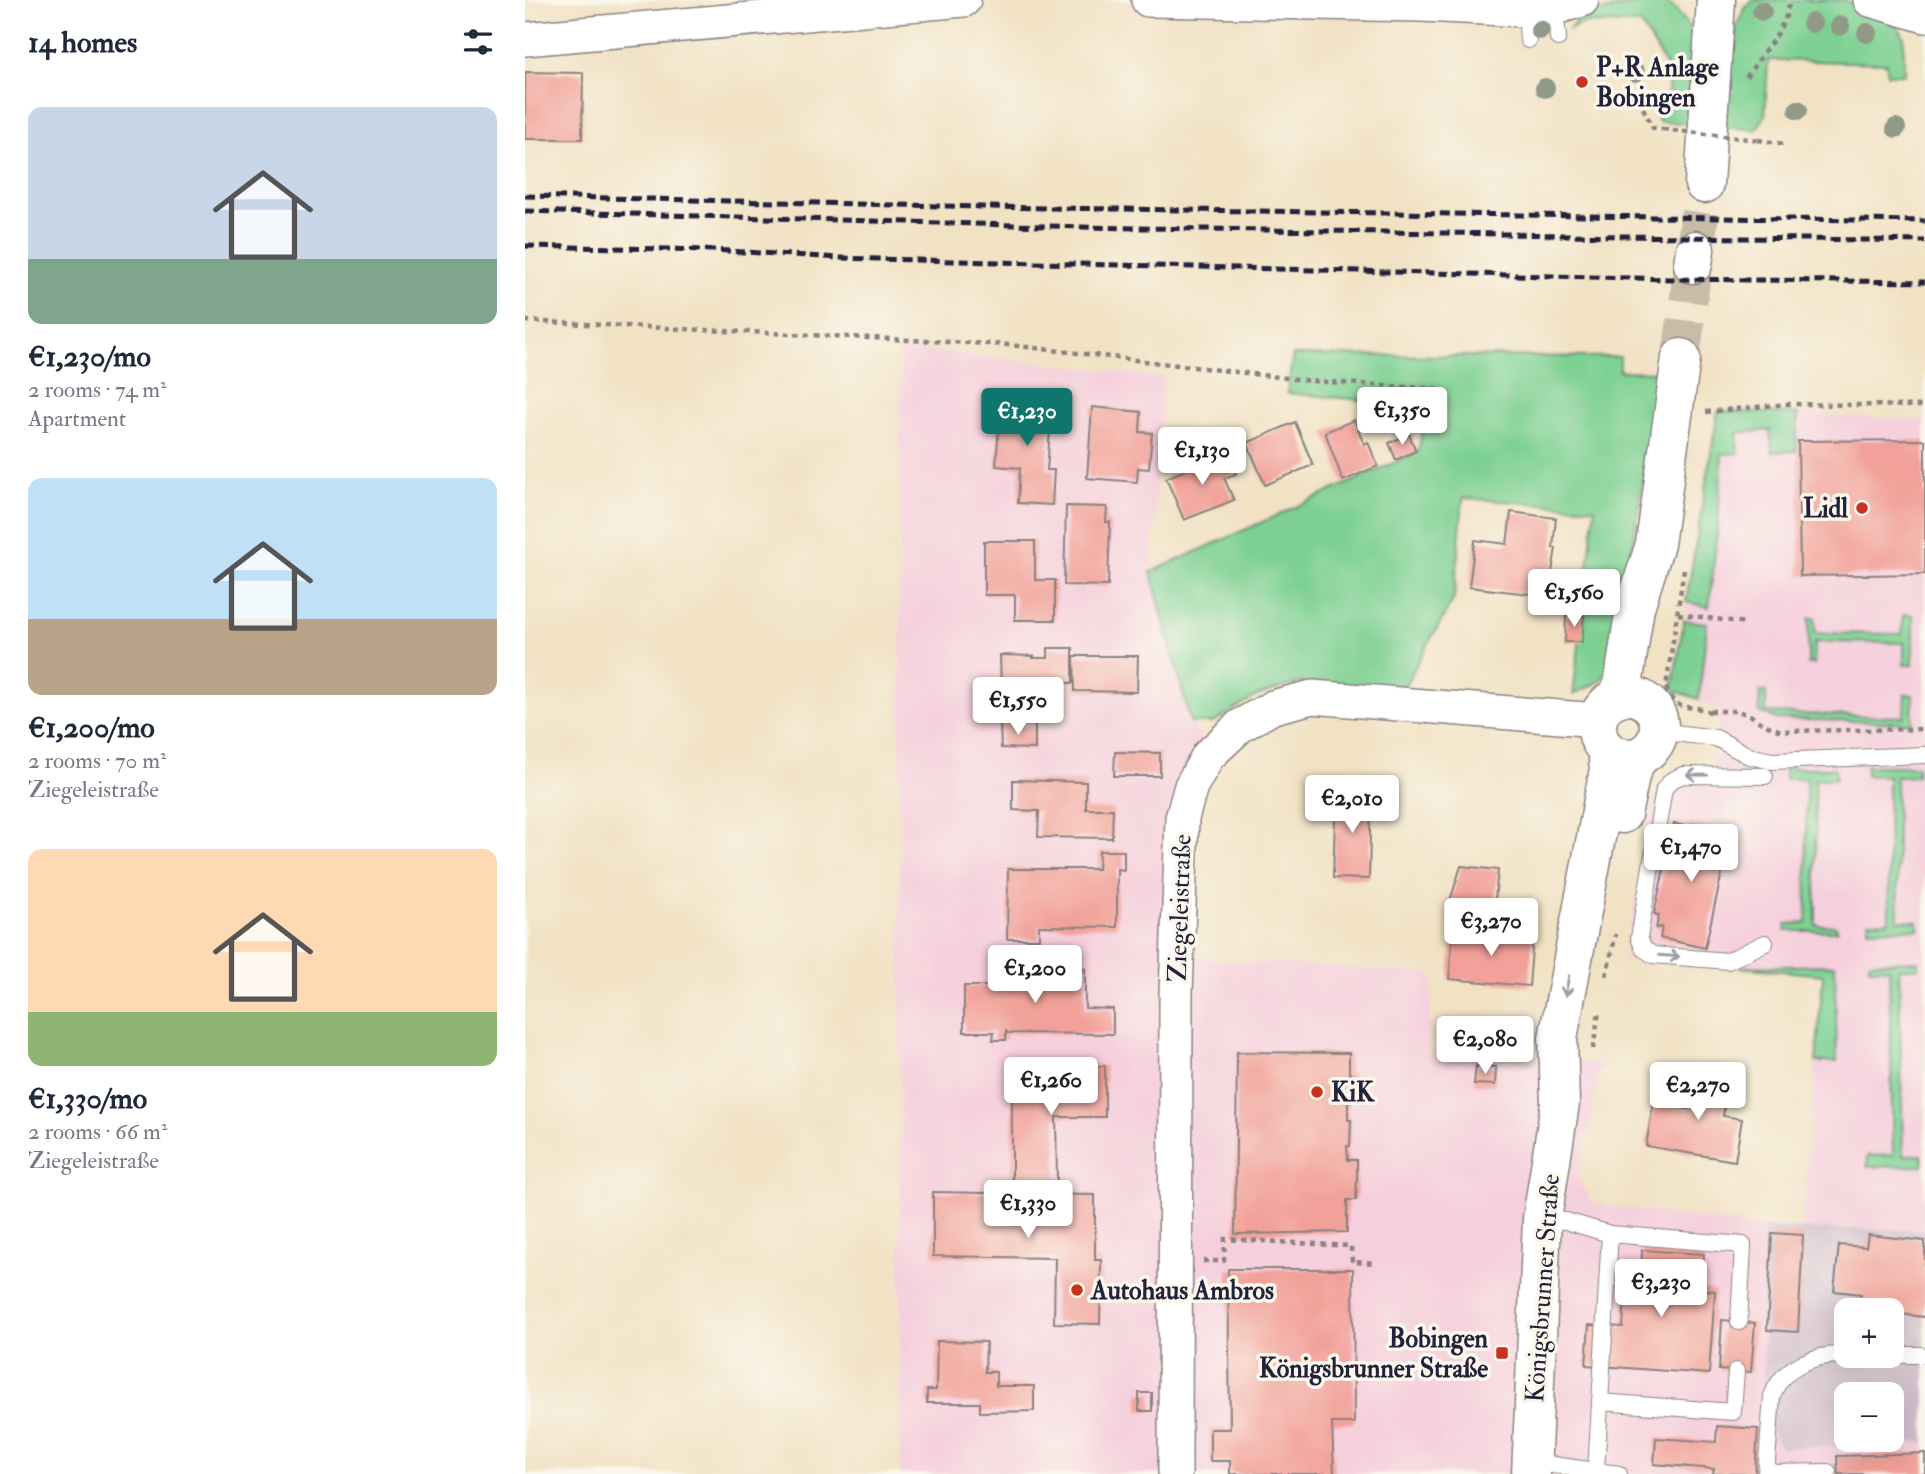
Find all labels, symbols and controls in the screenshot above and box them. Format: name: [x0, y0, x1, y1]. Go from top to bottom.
icon: filters: [459, 23, 497, 61]
text: 14 homes: [28, 24, 137, 61]
place label: P+R Anlage Bobingen: [1596, 52, 1719, 115]
marker: P+R Anlage Bobingen: [1574, 74, 1590, 90]
icon: home: [200, 152, 326, 278]
text: €1,230/mo: [28, 338, 151, 375]
text: 2 rooms · 74 m²: [28, 375, 167, 404]
pin: €1,230: [970, 388, 1084, 448]
pin: €1,350: [1345, 388, 1459, 447]
text: €1,350: [1373, 395, 1431, 424]
text: €1,230: [997, 396, 1057, 425]
text: Apartment: [28, 404, 126, 433]
pin: €1,130: [1145, 428, 1259, 487]
text: €1,130: [1174, 435, 1230, 464]
place label: Lidl: [1803, 493, 1848, 525]
marker: Lidl: [1854, 500, 1870, 516]
icon: home: [200, 523, 326, 649]
pin: €1,560: [1517, 570, 1631, 629]
text: €1,560: [1544, 577, 1604, 606]
pin: €1,550: [961, 678, 1075, 737]
text: €1,550: [989, 685, 1047, 714]
text: €1,200/mo: [28, 709, 155, 746]
text: 2 rooms · 70 m²: [28, 746, 167, 775]
one-way arrow: [1685, 768, 1708, 782]
text: Ziegeleistraße: [28, 775, 159, 804]
pin: €2,010: [1295, 776, 1409, 835]
text: €2,010: [1321, 783, 1383, 812]
pin: €1,470: [1634, 824, 1748, 884]
text: €1,470: [1660, 832, 1722, 861]
street label: Ziegeleistraße: [1161, 833, 1199, 982]
icon: home: [200, 894, 326, 1020]
pin: €3,270: [1434, 898, 1548, 958]
text: €3,270: [1460, 906, 1522, 935]
pin: €1,200: [978, 946, 1092, 1005]
one-way arrow: [1657, 950, 1680, 963]
text: €1,200: [1004, 953, 1066, 982]
one-way arrow: [1560, 974, 1573, 997]
pin: €2,080: [1428, 1016, 1542, 1076]
text: €2,080: [1453, 1024, 1517, 1053]
pin: €1,260: [994, 1058, 1108, 1117]
pin: €2,270: [1641, 1062, 1755, 1122]
text: €1,260: [1020, 1065, 1082, 1094]
text: €2,270: [1666, 1070, 1730, 1099]
place label: KiK: [1331, 1077, 1375, 1109]
text: €1,330/mo: [28, 1080, 147, 1117]
marker: KiK: [1309, 1084, 1325, 1100]
text: 2 rooms · 66 m²: [28, 1117, 167, 1146]
text: Ziegeleistraße: [28, 1146, 159, 1175]
street label: Königsbrunner Straße: [1519, 1173, 1567, 1403]
pin: €1,330: [971, 1180, 1085, 1240]
text: €1,330: [1000, 1188, 1056, 1217]
pin: €3,230: [1604, 1260, 1718, 1319]
text: €3,230: [1631, 1267, 1691, 1296]
place label: Autohaus Ambros: [1090, 1275, 1274, 1307]
marker: Autohaus Ambros: [1069, 1282, 1085, 1298]
map controls: [1834, 1298, 1904, 1452]
button: +: [1834, 1298, 1904, 1368]
place label: Bobingen Königsbrunner Straße: [1259, 1323, 1489, 1386]
marker: Bobingen Königsbrunner Straße: [1494, 1345, 1510, 1361]
button: −: [1834, 1382, 1904, 1452]

